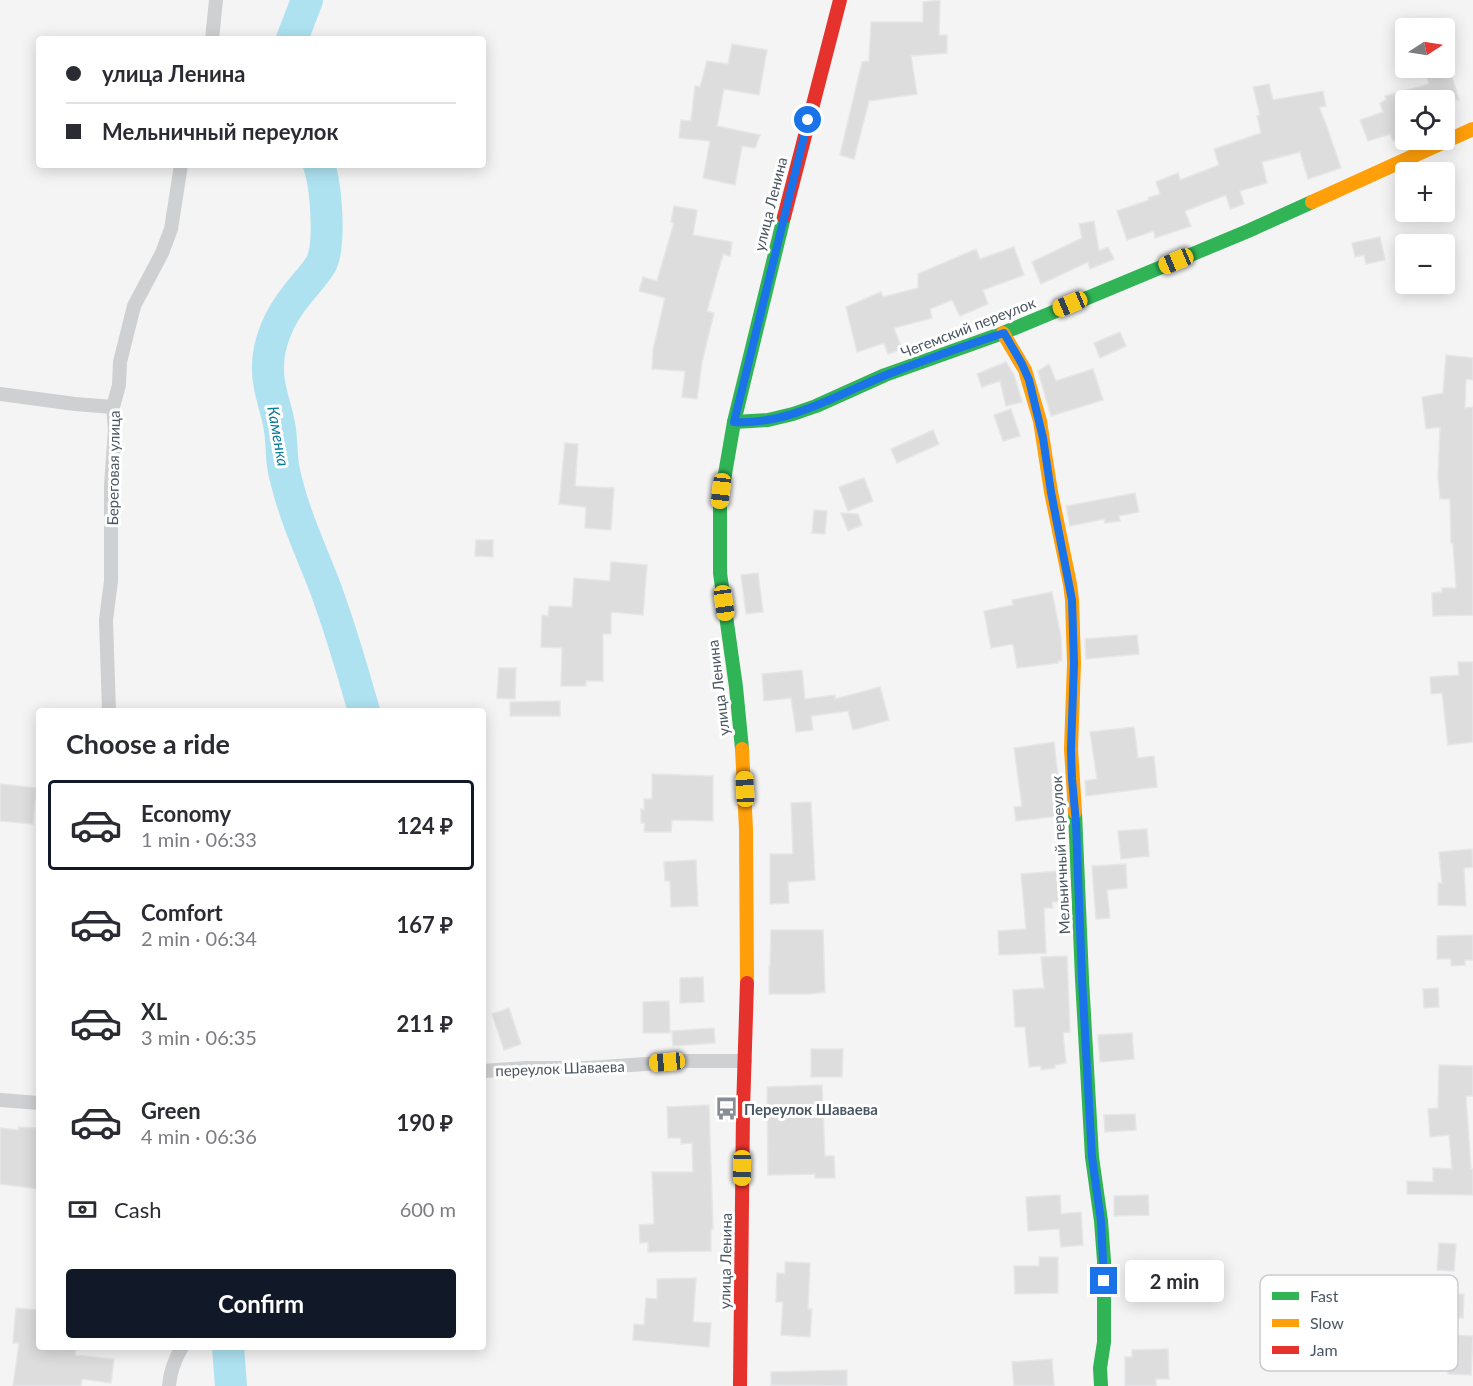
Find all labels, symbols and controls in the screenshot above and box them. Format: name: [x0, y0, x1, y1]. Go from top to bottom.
north arrow: [1395, 18, 1455, 78]
map controls: [1395, 18, 1455, 294]
text: улица Ленина: [102, 60, 245, 87]
button: locate: [1395, 90, 1455, 150]
route start: [794, 106, 821, 133]
text: Мельничный переулок: [102, 118, 338, 145]
street label: улица Ленина: [750, 155, 790, 253]
button: +: [1395, 162, 1455, 222]
button: −: [1395, 234, 1455, 294]
car: [1156, 246, 1196, 276]
car: [1050, 289, 1090, 319]
street label: Чегемский переулок: [898, 293, 1038, 361]
water label: Каменка: [264, 404, 294, 468]
street label: Береговая улица: [103, 410, 123, 526]
car: [710, 472, 732, 510]
car: [713, 584, 735, 622]
street label: улица Ленина: [703, 639, 733, 737]
text: Choose a ride: [66, 727, 230, 760]
car: [735, 771, 755, 807]
street label: Мельничный переулок: [1047, 775, 1073, 935]
icon: car: [69, 798, 123, 852]
text: Economy: [141, 800, 231, 827]
text: 124 ₽: [397, 812, 453, 839]
text: 1 min · 06:33: [141, 827, 257, 851]
icon: car: [69, 897, 123, 951]
text: Comfort: [141, 899, 223, 926]
text: 167 ₽: [397, 911, 453, 938]
text: 2 min · 06:34: [141, 926, 257, 950]
icon: car: [69, 996, 123, 1050]
text: XL: [141, 998, 167, 1025]
text: 211 ₽: [397, 1010, 453, 1037]
text: 3 min · 06:35: [141, 1025, 257, 1049]
car: [648, 1051, 686, 1073]
street label: переулок Шаваева: [495, 1057, 625, 1079]
icon: car: [69, 1095, 123, 1149]
bus stop icon: Переулок Шаваева: [713, 1096, 739, 1122]
text: Green: [141, 1097, 201, 1124]
place label: Переулок Шаваева: [744, 1100, 878, 1118]
text: 190 ₽: [397, 1109, 453, 1136]
text: 4 min · 06:36: [141, 1124, 257, 1148]
car: [733, 1150, 751, 1186]
icon: cash: [66, 1193, 99, 1226]
text: Cash: [114, 1196, 161, 1223]
text: 600 m: [400, 1197, 456, 1221]
street label: улица Ленина: [715, 1213, 735, 1309]
callout: 2 min: [1125, 1260, 1224, 1302]
route end: [1090, 1267, 1117, 1294]
button: Confirm: [66, 1269, 456, 1338]
text: 2 min: [1150, 1269, 1199, 1293]
legend: [1260, 1275, 1458, 1371]
text: Fast: [1310, 1286, 1339, 1305]
text: Slow: [1310, 1313, 1344, 1332]
text: Jam: [1310, 1340, 1338, 1359]

